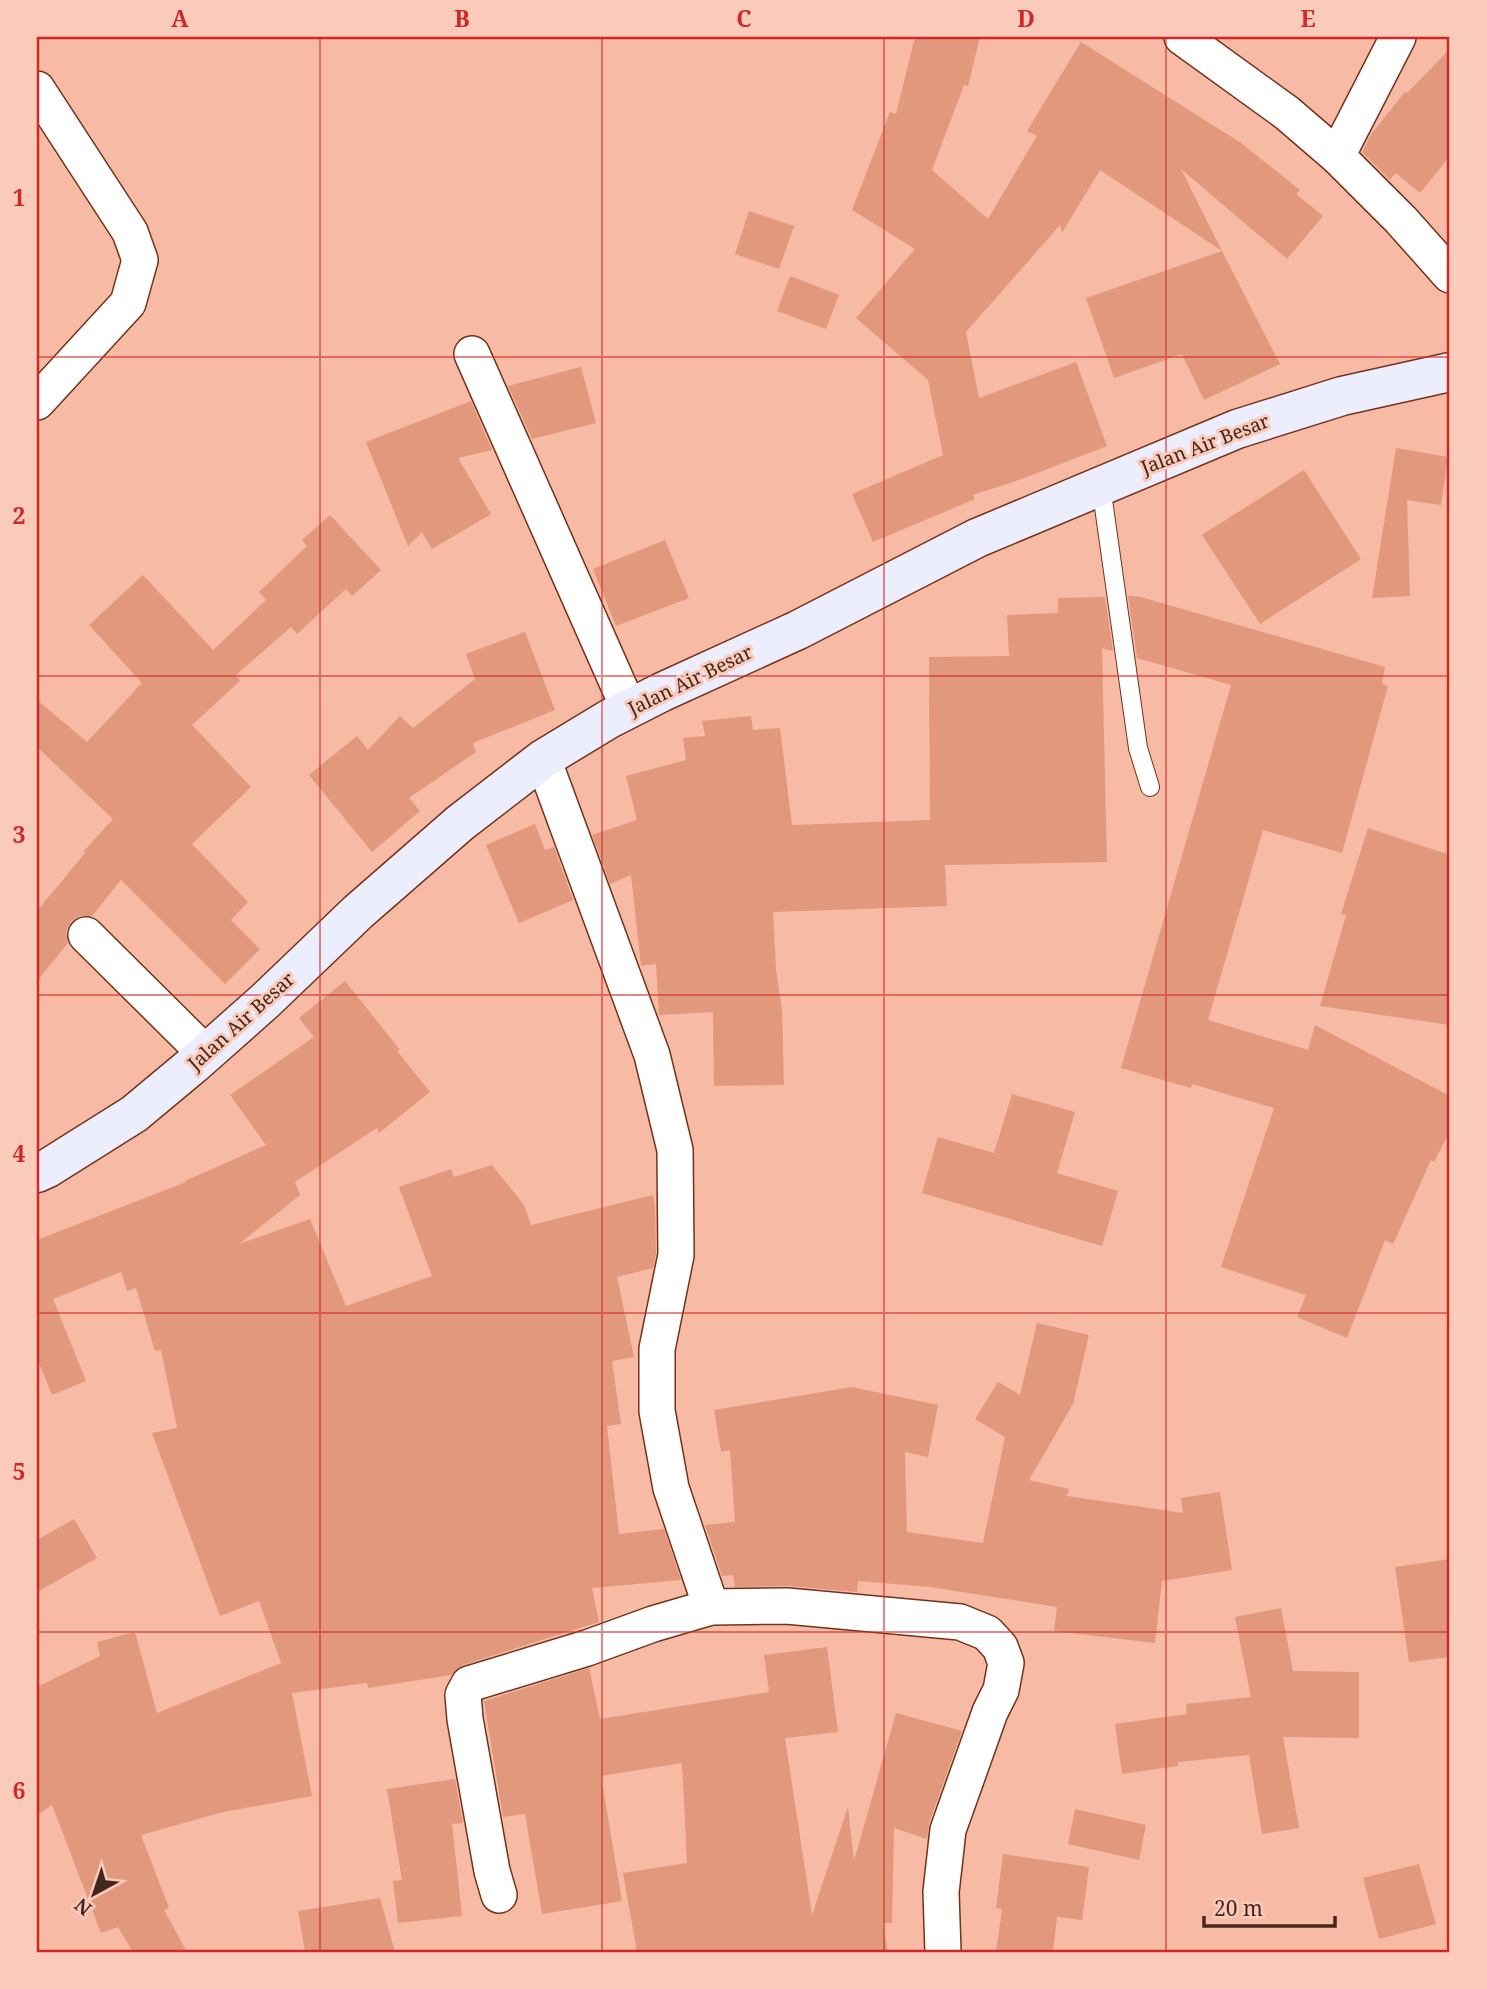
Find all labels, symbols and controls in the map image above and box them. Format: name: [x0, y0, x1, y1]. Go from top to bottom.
text: A: [171, 2, 189, 34]
text: B: [454, 2, 470, 34]
text: C: [736, 2, 752, 34]
text: D: [1017, 2, 1035, 34]
text: E: [1300, 2, 1316, 34]
text: 1: [13, 181, 26, 213]
street label: Jalan Air Besar: [1136, 408, 1273, 481]
text: 2: [13, 499, 26, 531]
street label: Jalan Air Besar: [623, 639, 757, 722]
text: 3: [13, 818, 26, 850]
street label: Jalan Air Besar: [181, 966, 300, 1077]
text: 4: [13, 1137, 26, 1169]
text: 5: [13, 1455, 26, 1487]
text: 6: [13, 1774, 26, 1806]
north arrow: [60, 1860, 130, 1930]
scale bar: [1204, 1884, 1335, 1928]
text: N: [69, 1892, 97, 1922]
text: 20 m: [1214, 1894, 1263, 1922]

